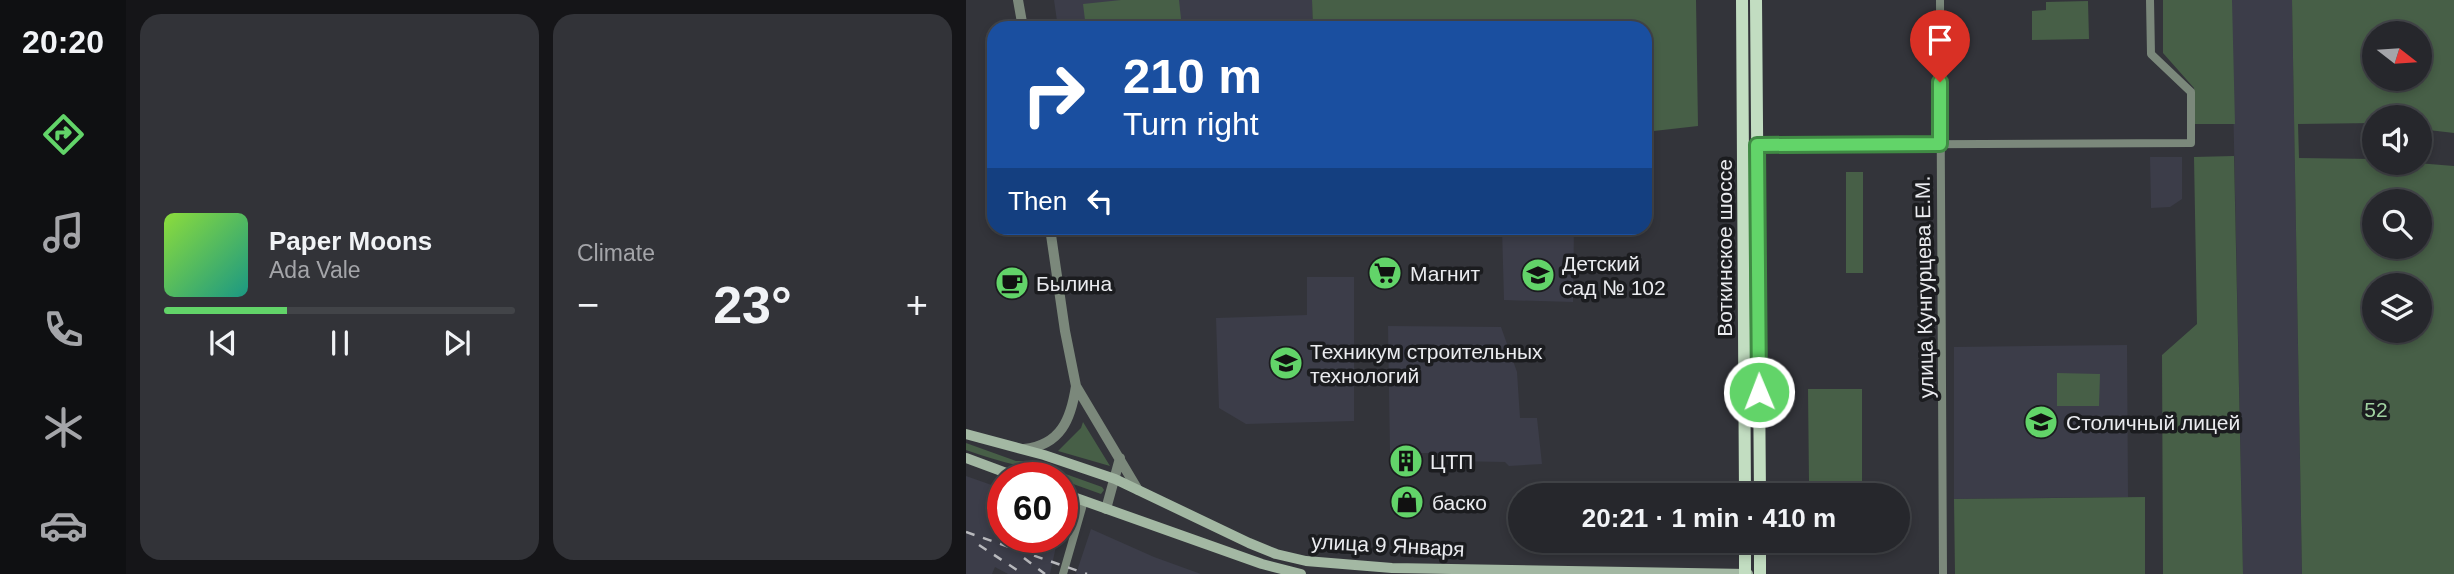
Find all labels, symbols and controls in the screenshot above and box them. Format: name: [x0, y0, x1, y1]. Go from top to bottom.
pin: [1910, 10, 1970, 82]
icon: arrive: [1921, 21, 1959, 59]
north arrow: [2362, 21, 2432, 91]
map controls: [2362, 21, 2432, 343]
text: 20:20: [22, 24, 104, 60]
icon: right: [1008, 49, 1099, 140]
text: 210 m: [1123, 49, 1262, 103]
button: sound: [2362, 105, 2432, 175]
text: Turn right: [1123, 106, 1259, 142]
icon: directions: [39, 110, 88, 159]
street label: Воткинское шоссе: [1713, 159, 1736, 337]
street label: улица Кунгурцева Е.М.: [1911, 176, 1937, 398]
icon: left: [1081, 182, 1119, 220]
text: Then: [1008, 186, 1067, 216]
button: search: [2362, 189, 2432, 259]
icon: music: [39, 208, 88, 257]
text: Paper Moons: [269, 226, 432, 256]
text: Climate: [577, 240, 655, 266]
place label: Детский сад № 102: [1562, 252, 1666, 299]
supermarket icon: Магнит: [1366, 254, 1404, 292]
school or university icon: Детский сад № 102: [1519, 256, 1557, 294]
text: Ada Vale: [269, 257, 361, 283]
place label: Магнит: [1410, 262, 1480, 285]
cafe icon: Былина: [993, 264, 1031, 302]
place label: Былина: [1036, 272, 1112, 295]
button: layers: [2362, 273, 2432, 343]
text: 23°: [713, 276, 792, 334]
text: −: [577, 284, 599, 326]
text: +: [906, 284, 928, 326]
icon: phone: [39, 305, 88, 354]
icon: previous: [204, 324, 242, 362]
icon: pause: [321, 324, 359, 362]
icon: next: [438, 324, 476, 362]
place label: Техникум строительных технологий: [1310, 340, 1543, 387]
school or university icon: Техникум строительных технологий: [1267, 344, 1305, 382]
position arrow: [1722, 355, 1796, 429]
park label: 52: [2364, 398, 2388, 421]
icon: climate: [39, 403, 88, 452]
school or university icon: Столичный лицей: [2022, 403, 2060, 441]
place label: Столичный лицей: [2066, 411, 2240, 434]
building icon: ЦТП: [1387, 442, 1425, 480]
place label: ЦТП: [1430, 450, 1473, 473]
speed limit sign: 60: [987, 462, 1078, 553]
shop icon: баско: [1388, 483, 1426, 521]
place label: баско: [1432, 491, 1487, 514]
icon: car: [39, 501, 88, 550]
text: 20:21 · 1 min · 410 m: [1582, 503, 1836, 533]
street label: улица 9 Января: [1311, 530, 1465, 560]

